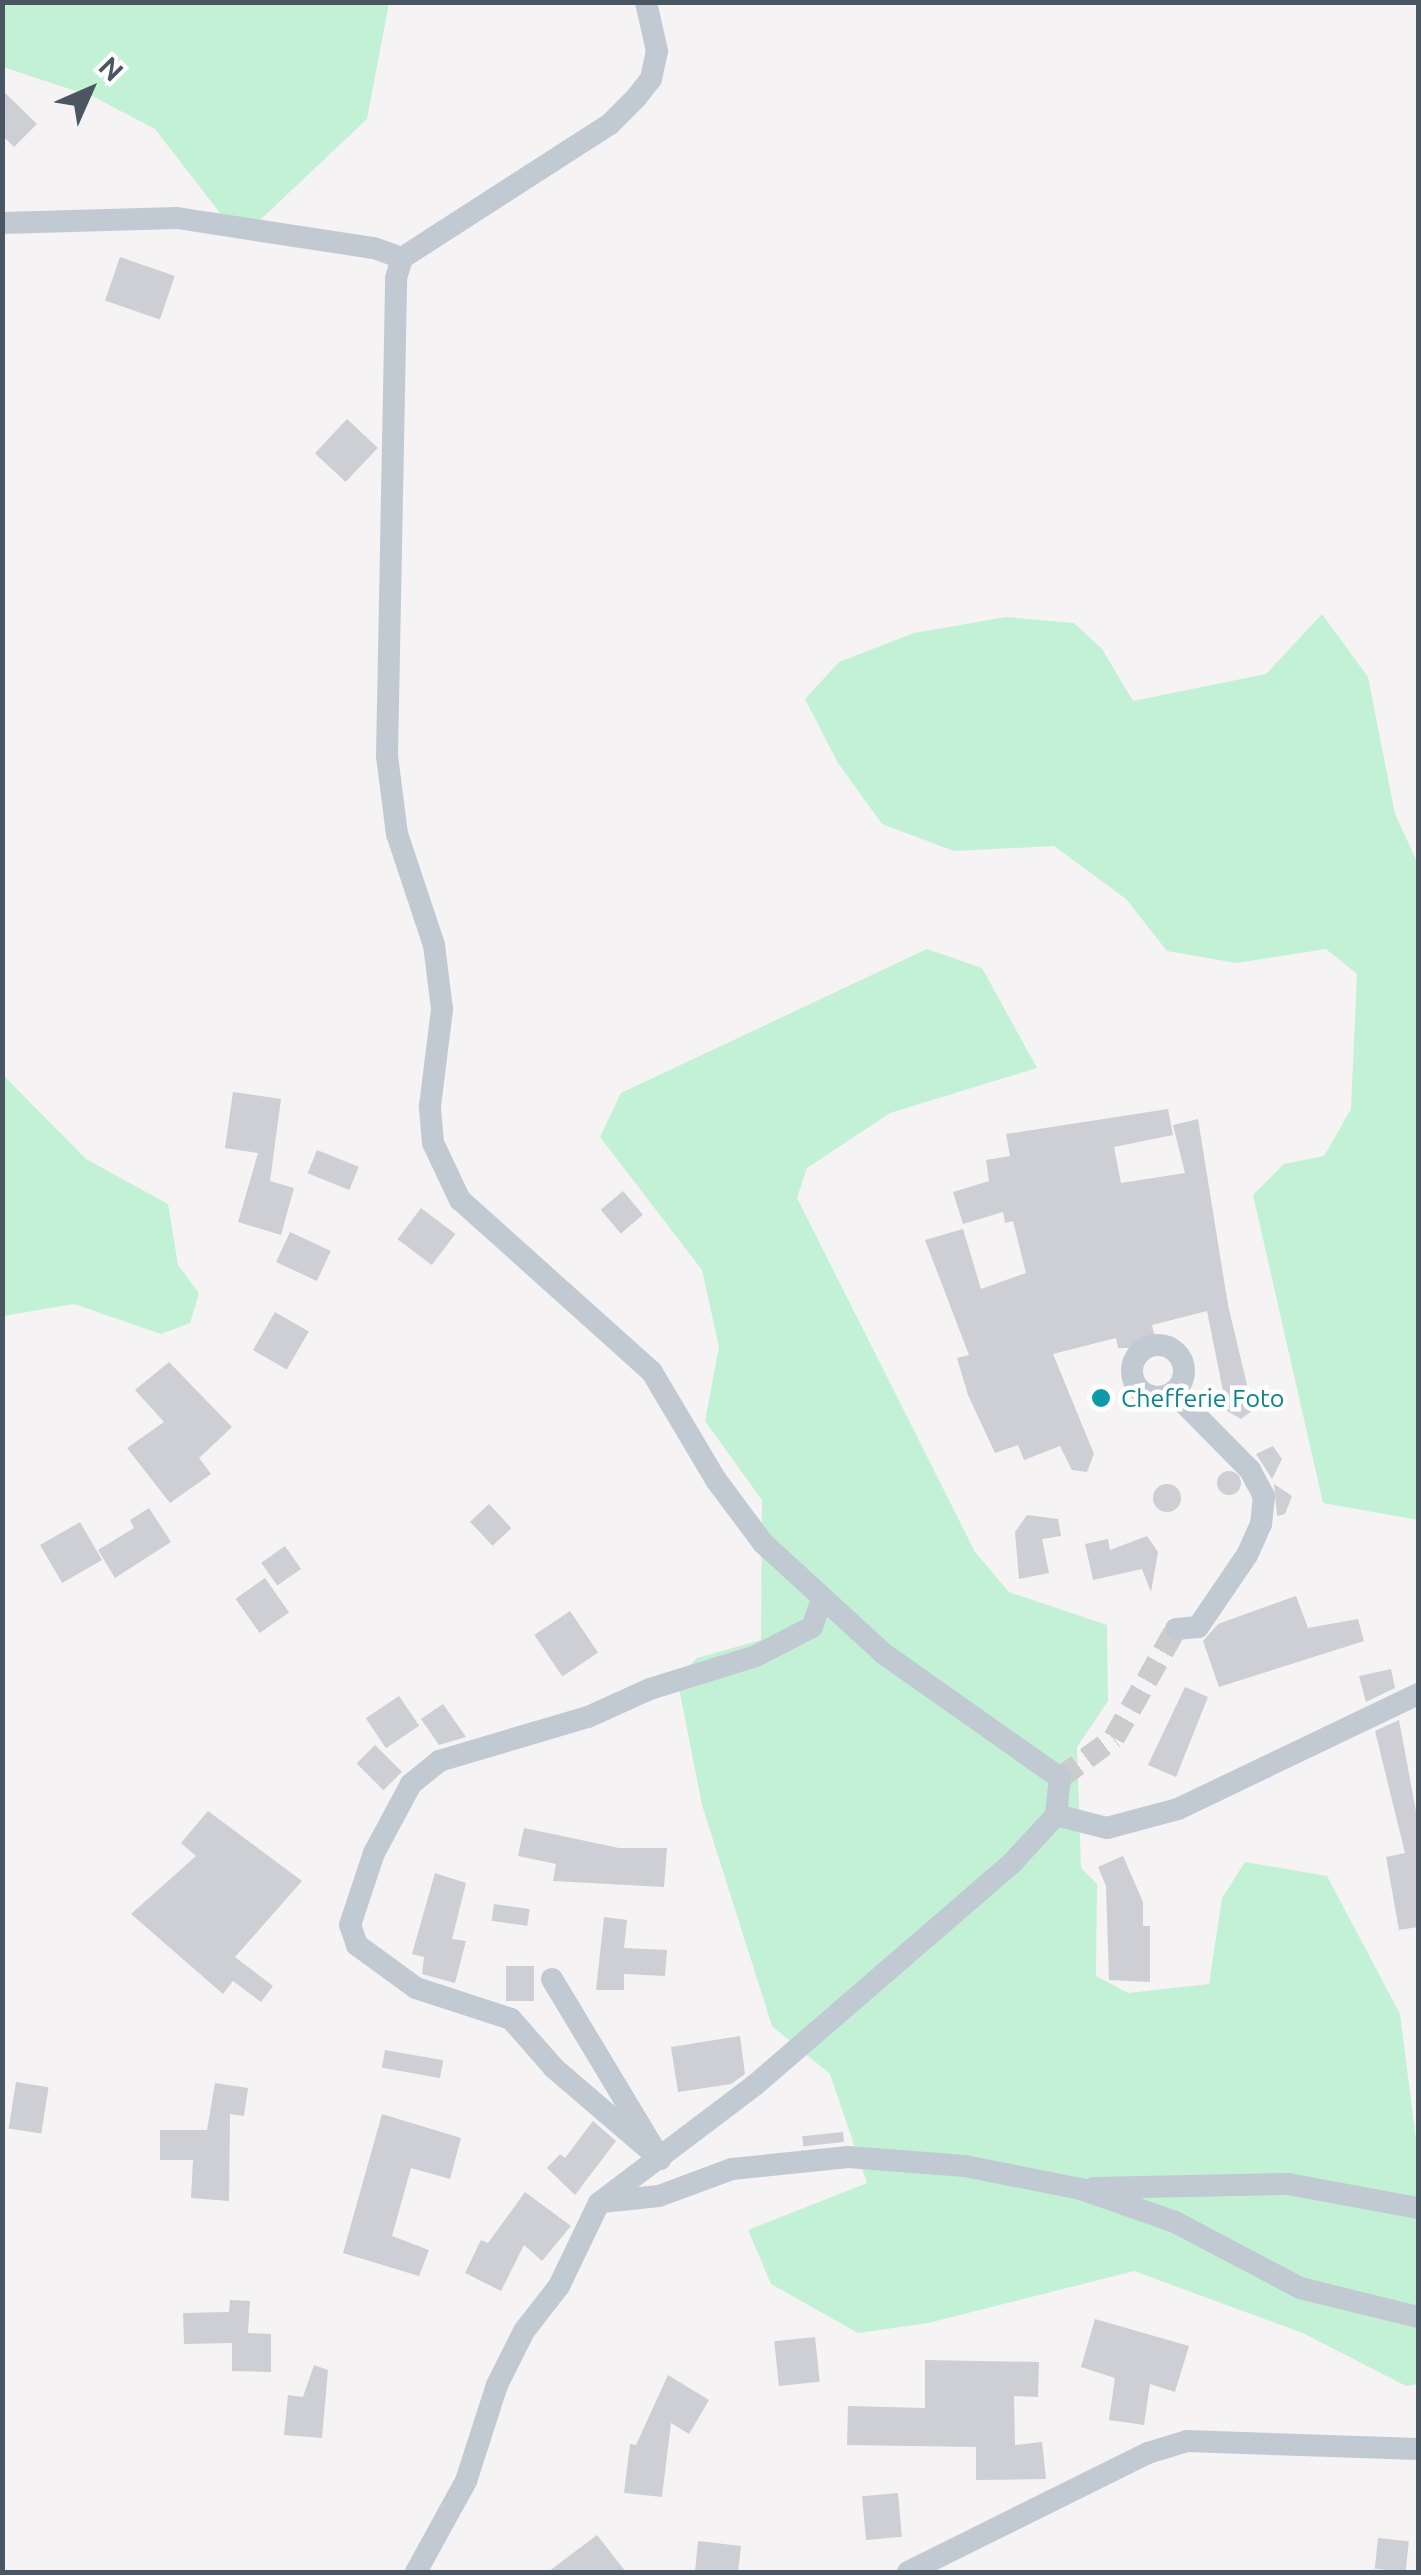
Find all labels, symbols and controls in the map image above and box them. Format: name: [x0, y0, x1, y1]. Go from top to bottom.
north arrow: [40, 40, 140, 140]
text: N: [93, 50, 130, 87]
place label: Chefferie Foto: [1121, 1383, 1284, 1413]
marker: Chefferie Foto: [1090, 1387, 1112, 1409]

